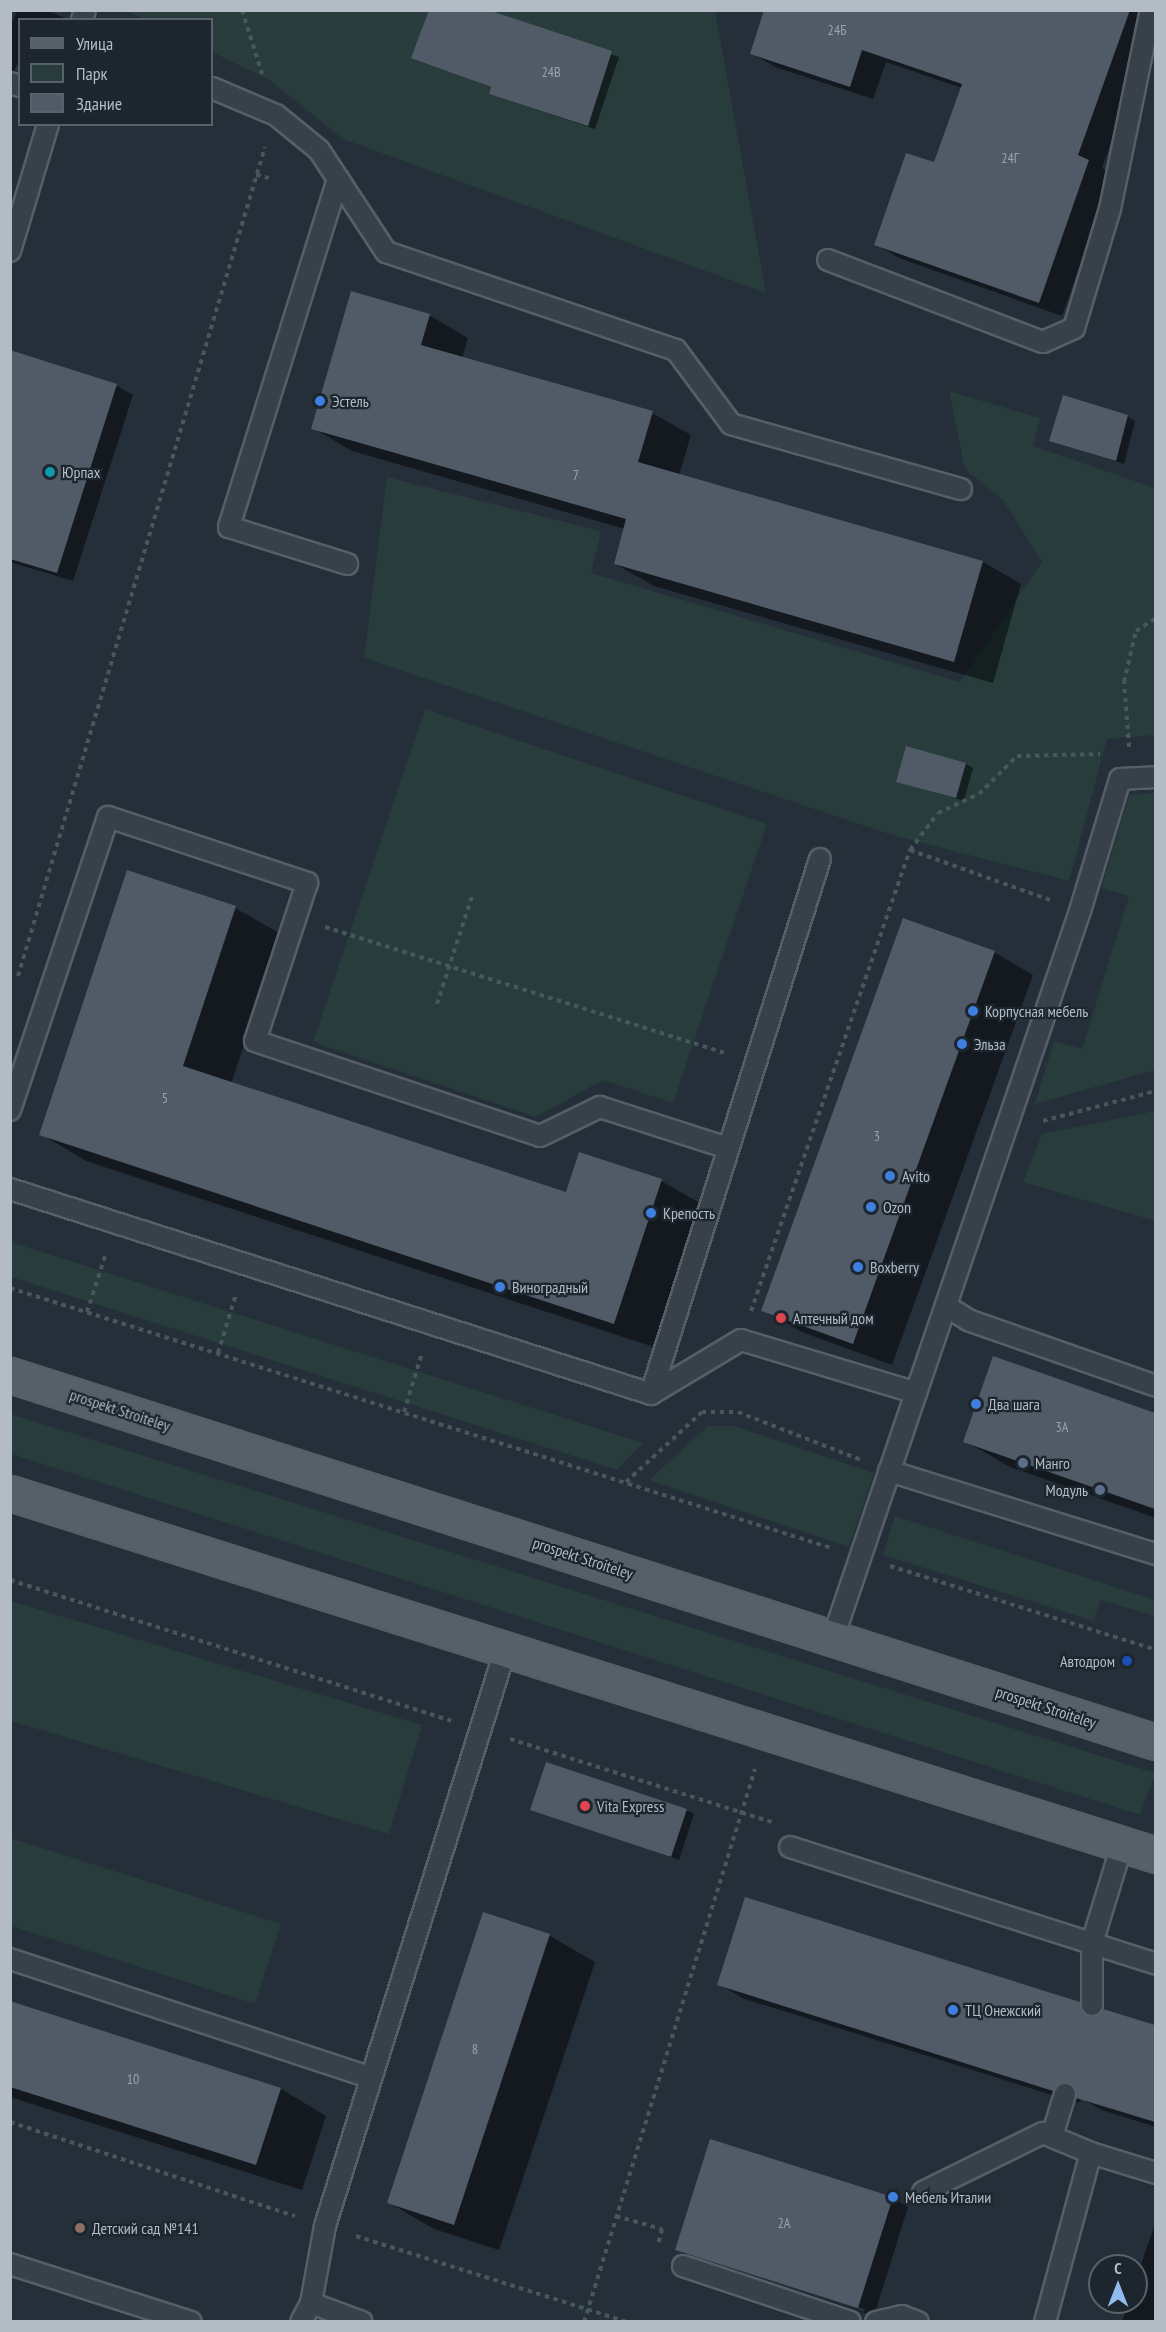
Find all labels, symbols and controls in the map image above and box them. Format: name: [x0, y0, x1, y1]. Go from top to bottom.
legend: [18, 18, 213, 126]
house number: 24Б: [828, 22, 846, 38]
text: Улица: [76, 32, 113, 55]
text: Парк: [76, 62, 107, 85]
house number: 24В: [541, 64, 561, 80]
text: Здание: [76, 92, 122, 115]
house number: 24Г: [1001, 150, 1019, 166]
place label: Эстель: [332, 391, 369, 411]
marker: Эстель: [313, 394, 327, 408]
place label: Юрпах: [62, 462, 100, 482]
marker: Юрпах: [43, 465, 57, 479]
house number: 7: [573, 467, 579, 483]
place label: Корпусная мебель: [985, 1001, 1088, 1021]
marker: Корпусная мебель: [966, 1004, 980, 1018]
place label: Эльза: [974, 1034, 1006, 1054]
marker: Эльза: [955, 1037, 969, 1051]
house number: 5: [162, 1090, 168, 1106]
house number: 3: [874, 1128, 880, 1144]
place label: Avito: [902, 1166, 930, 1186]
marker: Avito: [883, 1169, 897, 1183]
place label: Ozon: [883, 1197, 911, 1217]
marker: Ozon: [864, 1200, 878, 1214]
place label: Крепость: [663, 1203, 715, 1223]
marker: Крепость: [644, 1206, 658, 1220]
place label: Boxberry: [870, 1257, 919, 1277]
marker: Boxberry: [851, 1260, 865, 1274]
place label: Виноградный: [512, 1277, 588, 1297]
marker: Виноградный: [493, 1280, 507, 1294]
place label: Аптечный дом: [793, 1308, 874, 1328]
marker: Аптечный дом: [774, 1311, 788, 1325]
street label: prospekt Stroiteley: [67, 1385, 173, 1435]
place label: Два шага: [988, 1394, 1040, 1414]
marker: Два шага: [969, 1397, 983, 1411]
house number: 3А: [1056, 1419, 1068, 1435]
place label: Манго: [1035, 1453, 1070, 1473]
marker: Манго: [1016, 1456, 1030, 1470]
place label: Модуль: [1046, 1480, 1088, 1500]
marker: Модуль: [1093, 1483, 1107, 1497]
street label: prospekt Stroiteley: [530, 1533, 636, 1583]
place label: Автодром: [1060, 1651, 1115, 1671]
marker: Автодром: [1120, 1654, 1134, 1668]
street label: prospekt Stroiteley: [993, 1682, 1099, 1732]
place label: Vita Express: [597, 1796, 664, 1816]
marker: Vita Express: [578, 1799, 592, 1813]
place label: ТЦ Онежский: [965, 2000, 1041, 2020]
marker: ТЦ Онежский: [946, 2003, 960, 2017]
house number: 8: [472, 2041, 478, 2057]
house number: 10: [127, 2071, 139, 2087]
place label: Мебель Италии: [905, 2187, 992, 2207]
marker: Мебель Италии: [886, 2190, 900, 2204]
house number: 2А: [778, 2215, 790, 2231]
place label: Детский сад №141: [92, 2218, 199, 2238]
marker: Детский сад №141: [73, 2221, 87, 2235]
north arrow: [1088, 2254, 1148, 2314]
text: С: [1114, 2258, 1122, 2278]

